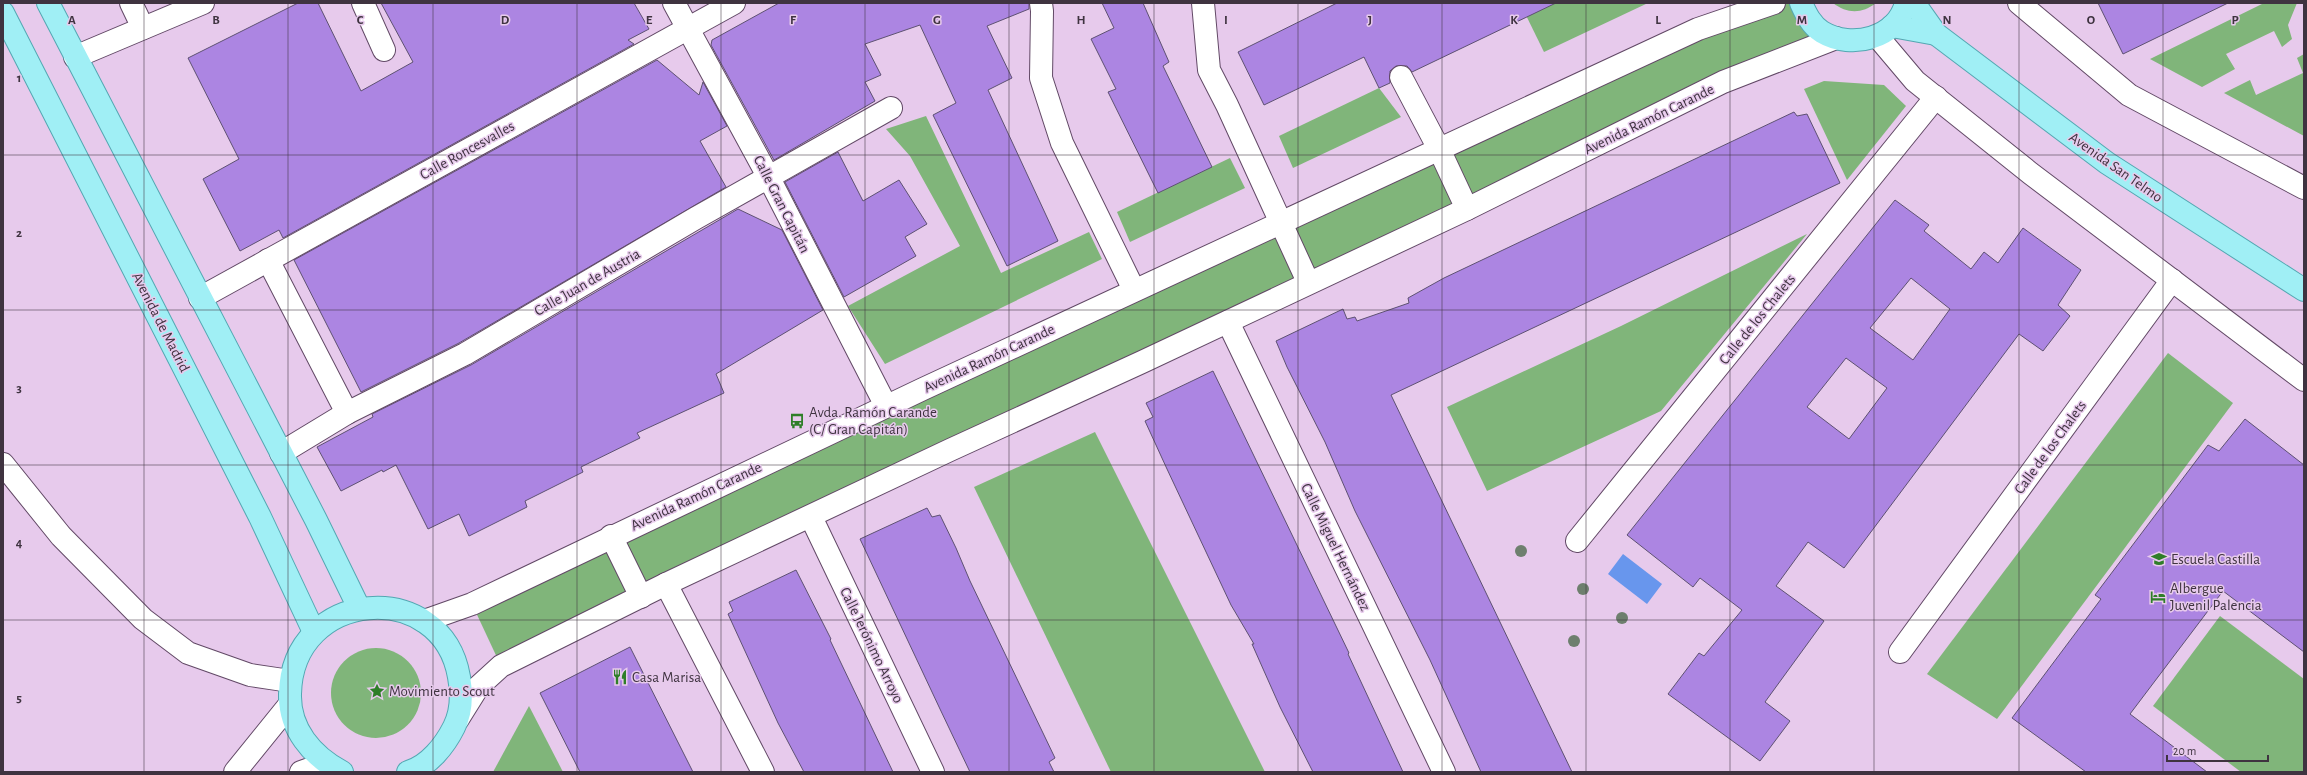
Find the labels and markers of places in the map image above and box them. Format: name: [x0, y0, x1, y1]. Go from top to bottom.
place label: Avda. Ramón Carande (C/ Gran Capitán): [809, 405, 937, 437]
bus stop icon: Avda. Ramón Carande (C/ Gran Capitán): [788, 412, 806, 430]
school or university icon: Escuela Castilla: [2150, 550, 2168, 568]
place label: Escuela Castilla: [2171, 552, 2260, 567]
place label: Albergue Juvenil Palencia: [2170, 581, 2262, 613]
hotel icon: Albergue Juvenil Palencia: [2149, 588, 2167, 606]
restaurant icon: Casa Marisa: [611, 668, 629, 686]
place label: Casa Marisa: [632, 670, 701, 685]
place icon: Movimiento Scout: [368, 682, 386, 700]
place label: Movimiento Scout: [389, 684, 495, 699]

